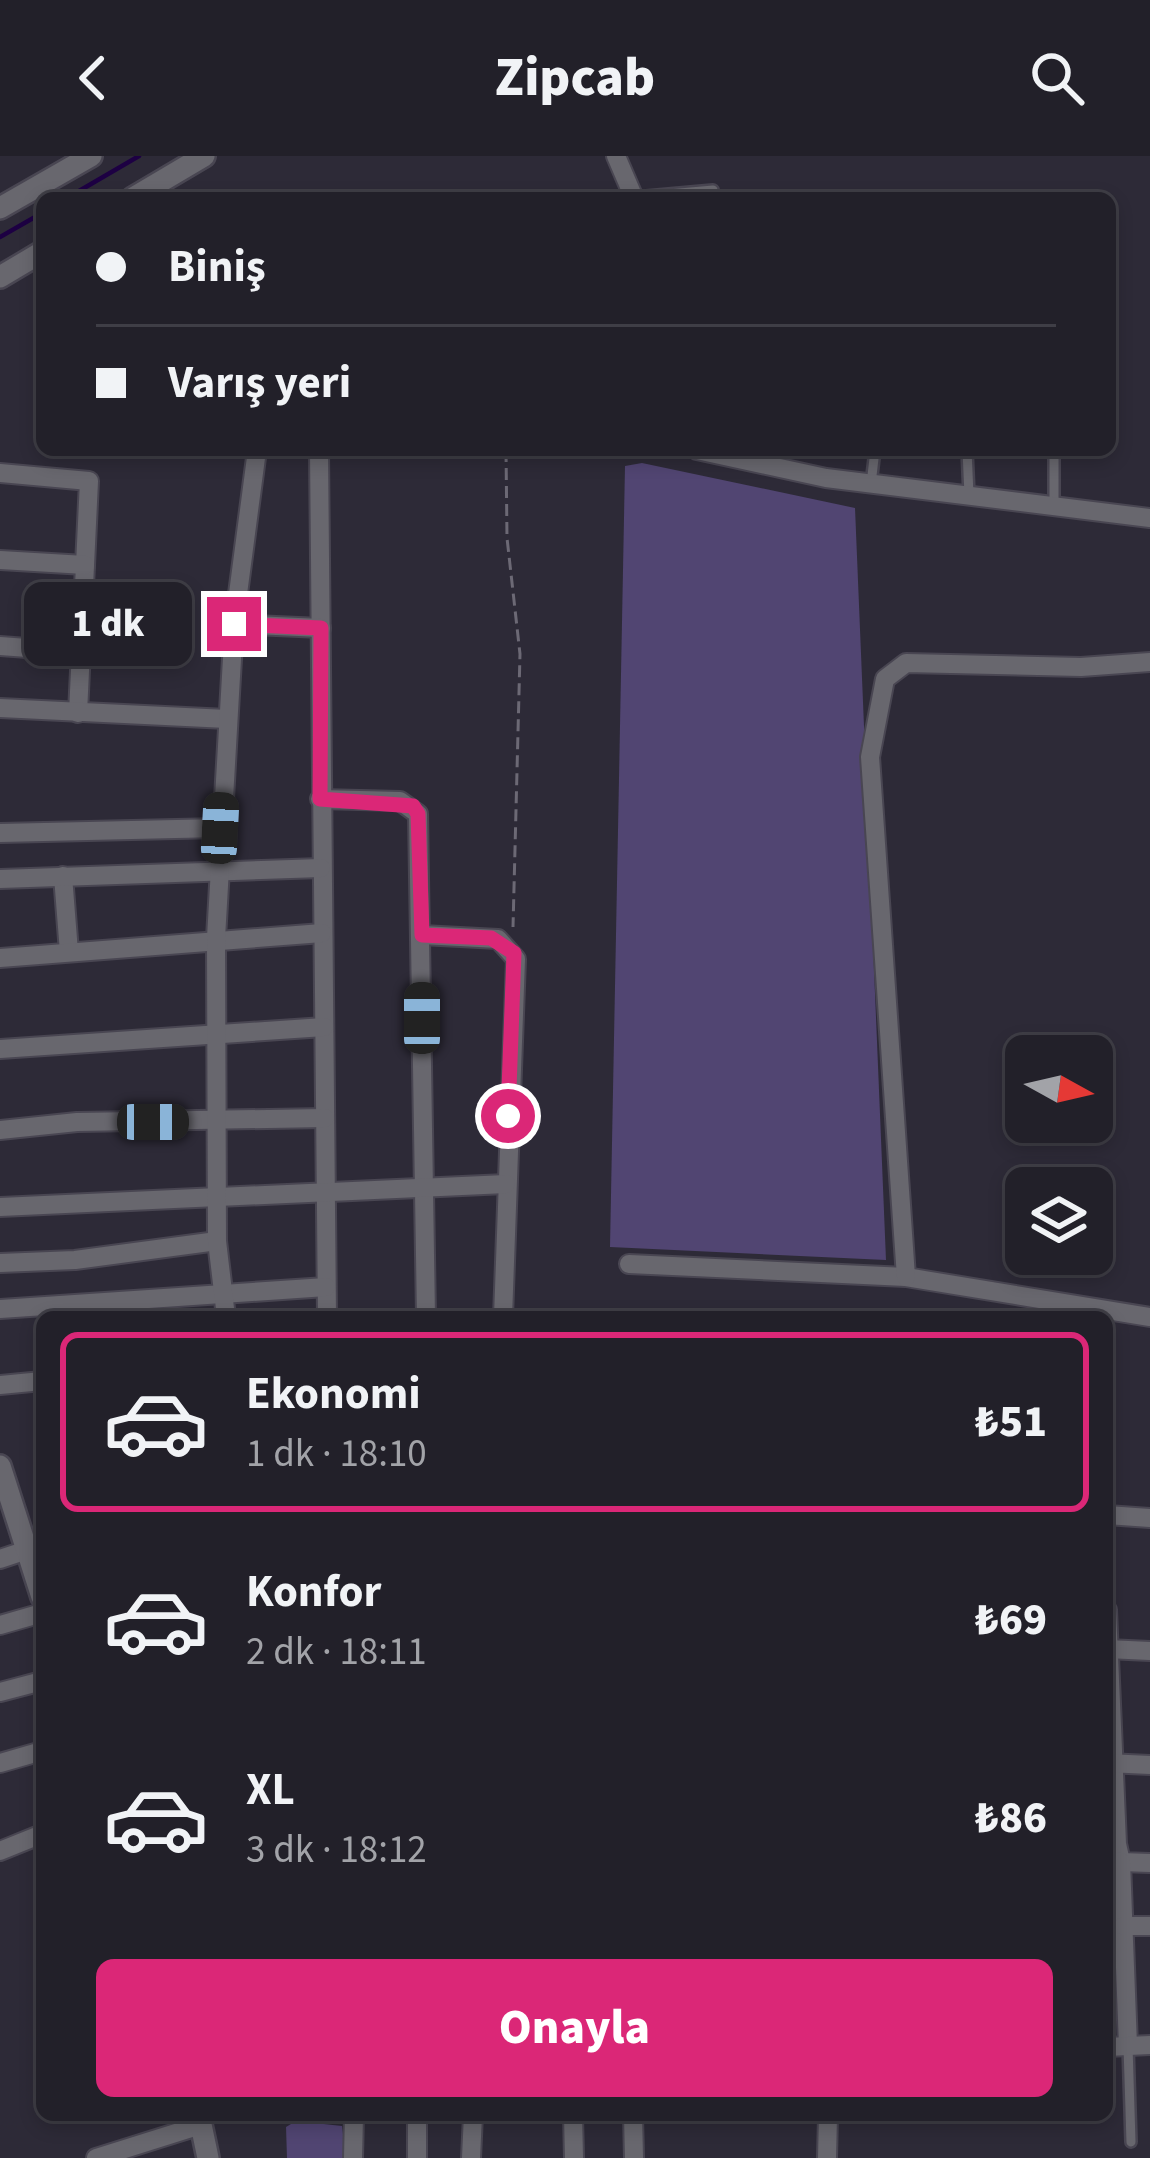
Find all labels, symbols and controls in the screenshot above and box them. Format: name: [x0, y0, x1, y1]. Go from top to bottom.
text: Zipcab: [495, 40, 655, 117]
icon: back: [60, 45, 126, 111]
icon: search: [1024, 45, 1090, 111]
text: Biniş: [168, 235, 266, 299]
text: Varış yeri: [168, 351, 351, 415]
callout: 1 dk: [24, 582, 192, 666]
text: 1 dk: [72, 596, 144, 652]
route end: [207, 597, 261, 651]
car: [200, 791, 240, 865]
car: [404, 982, 440, 1054]
north arrow: [1005, 1035, 1113, 1143]
map controls: [1005, 1035, 1113, 1275]
route start: [481, 1089, 535, 1143]
car: [117, 1104, 189, 1140]
button: layers: [1005, 1167, 1113, 1275]
text: Ekonomi: [246, 1362, 421, 1426]
icon: car: [102, 1368, 210, 1476]
text: ₺51: [975, 1390, 1047, 1454]
text: 1 dk · 18:10: [246, 1426, 427, 1482]
text: Konfor: [246, 1560, 381, 1624]
icon: car: [102, 1566, 210, 1674]
text: ₺69: [975, 1588, 1047, 1652]
text: 2 dk · 18:11: [246, 1624, 427, 1680]
text: XL: [246, 1758, 295, 1822]
icon: car: [102, 1764, 210, 1872]
text: ₺86: [975, 1786, 1047, 1850]
text: 3 dk · 18:12: [246, 1822, 427, 1878]
button: Onayla: [96, 1959, 1053, 2097]

